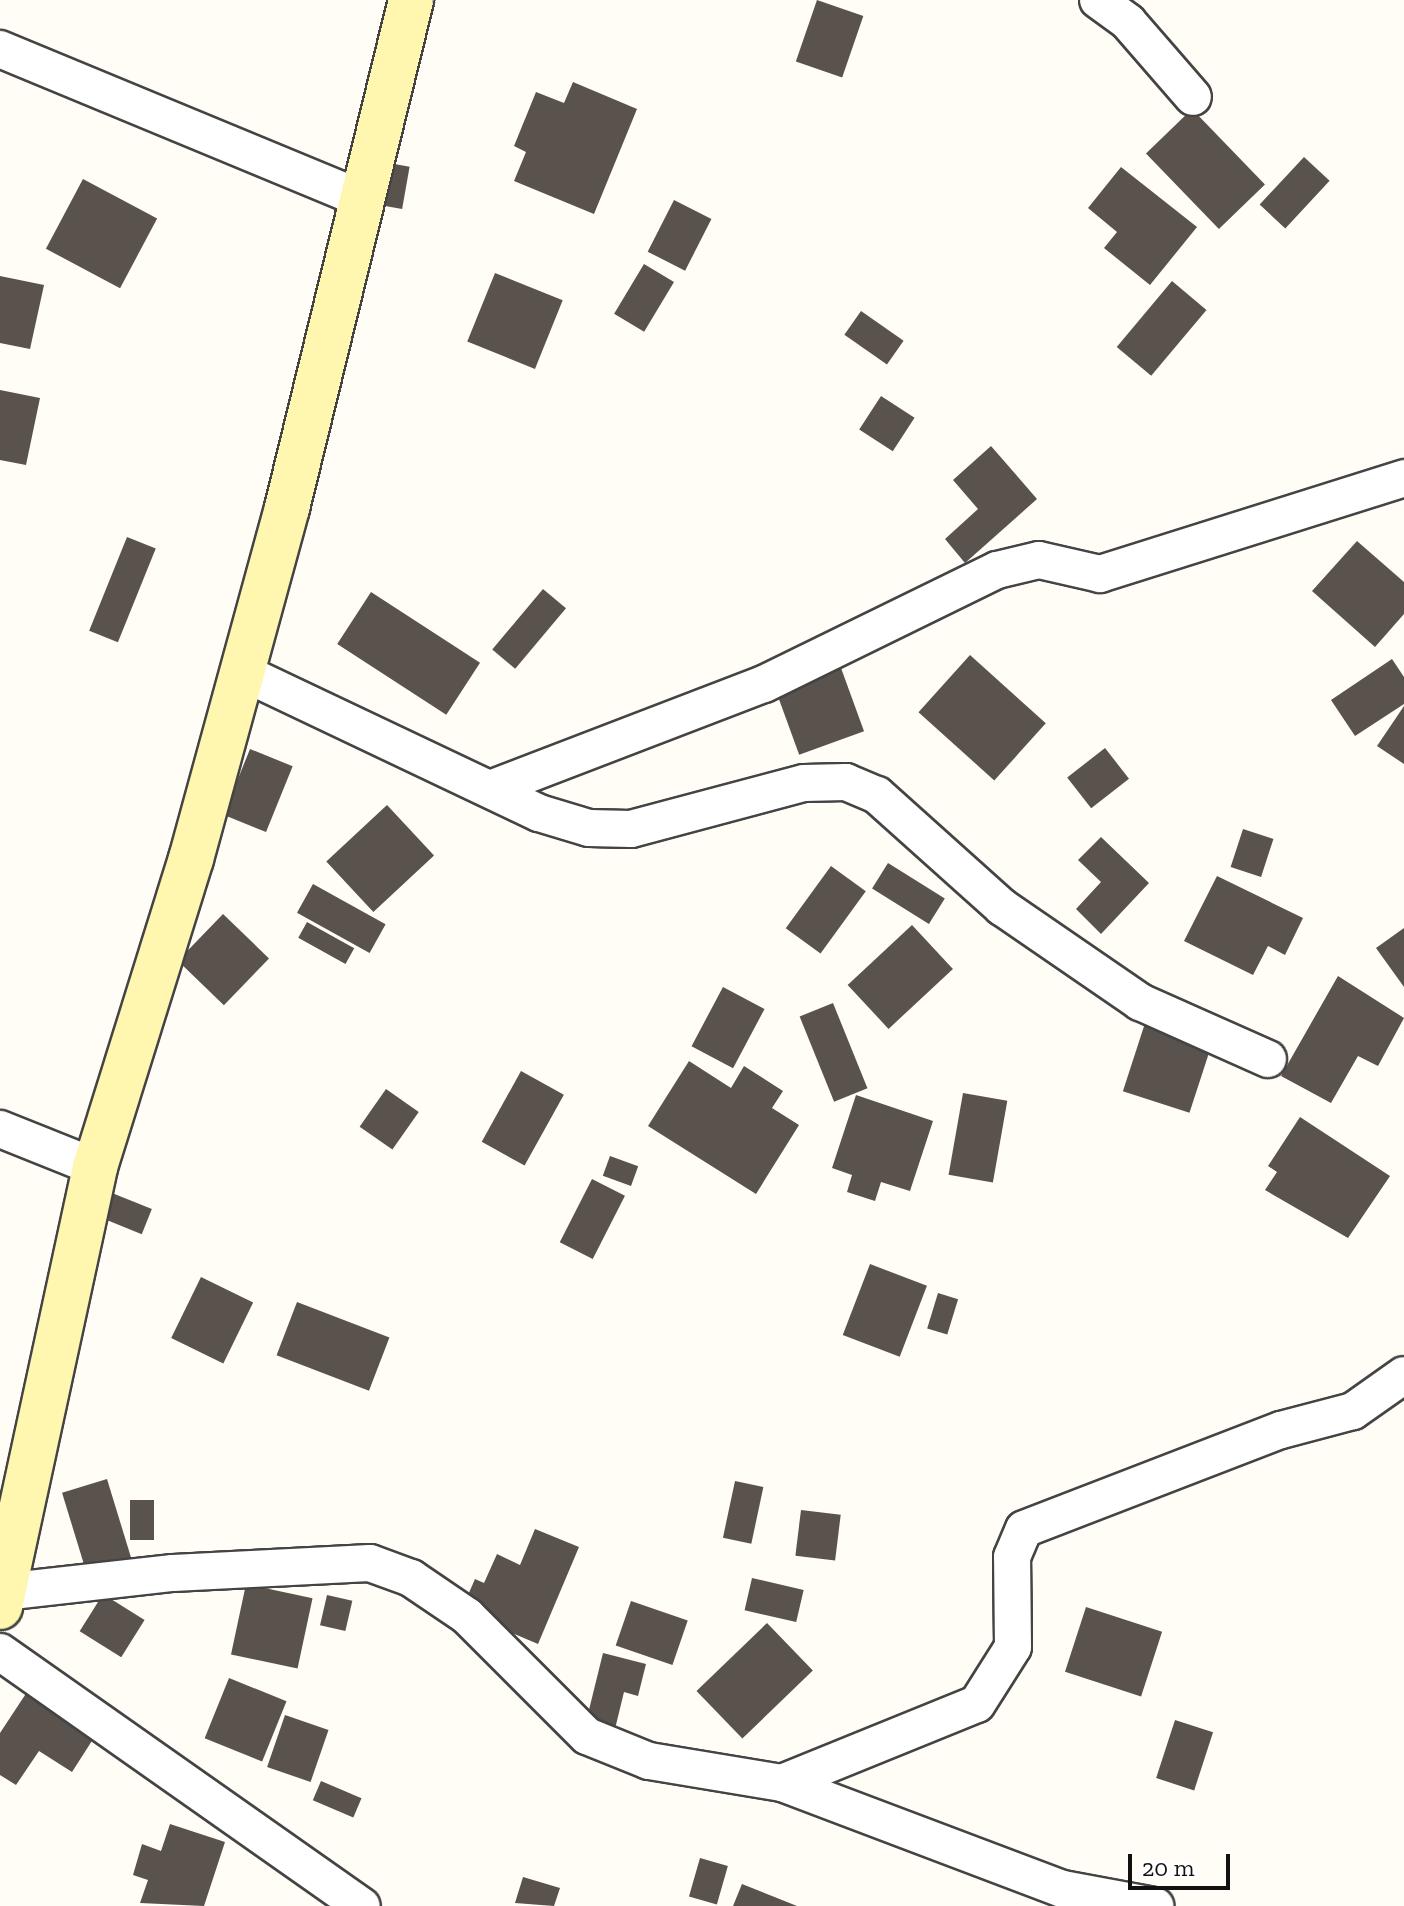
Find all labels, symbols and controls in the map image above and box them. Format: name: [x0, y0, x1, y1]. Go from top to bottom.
scale bar: [1132, 1838, 1234, 1888]
text: 20 m: [1142, 1853, 1194, 1882]

